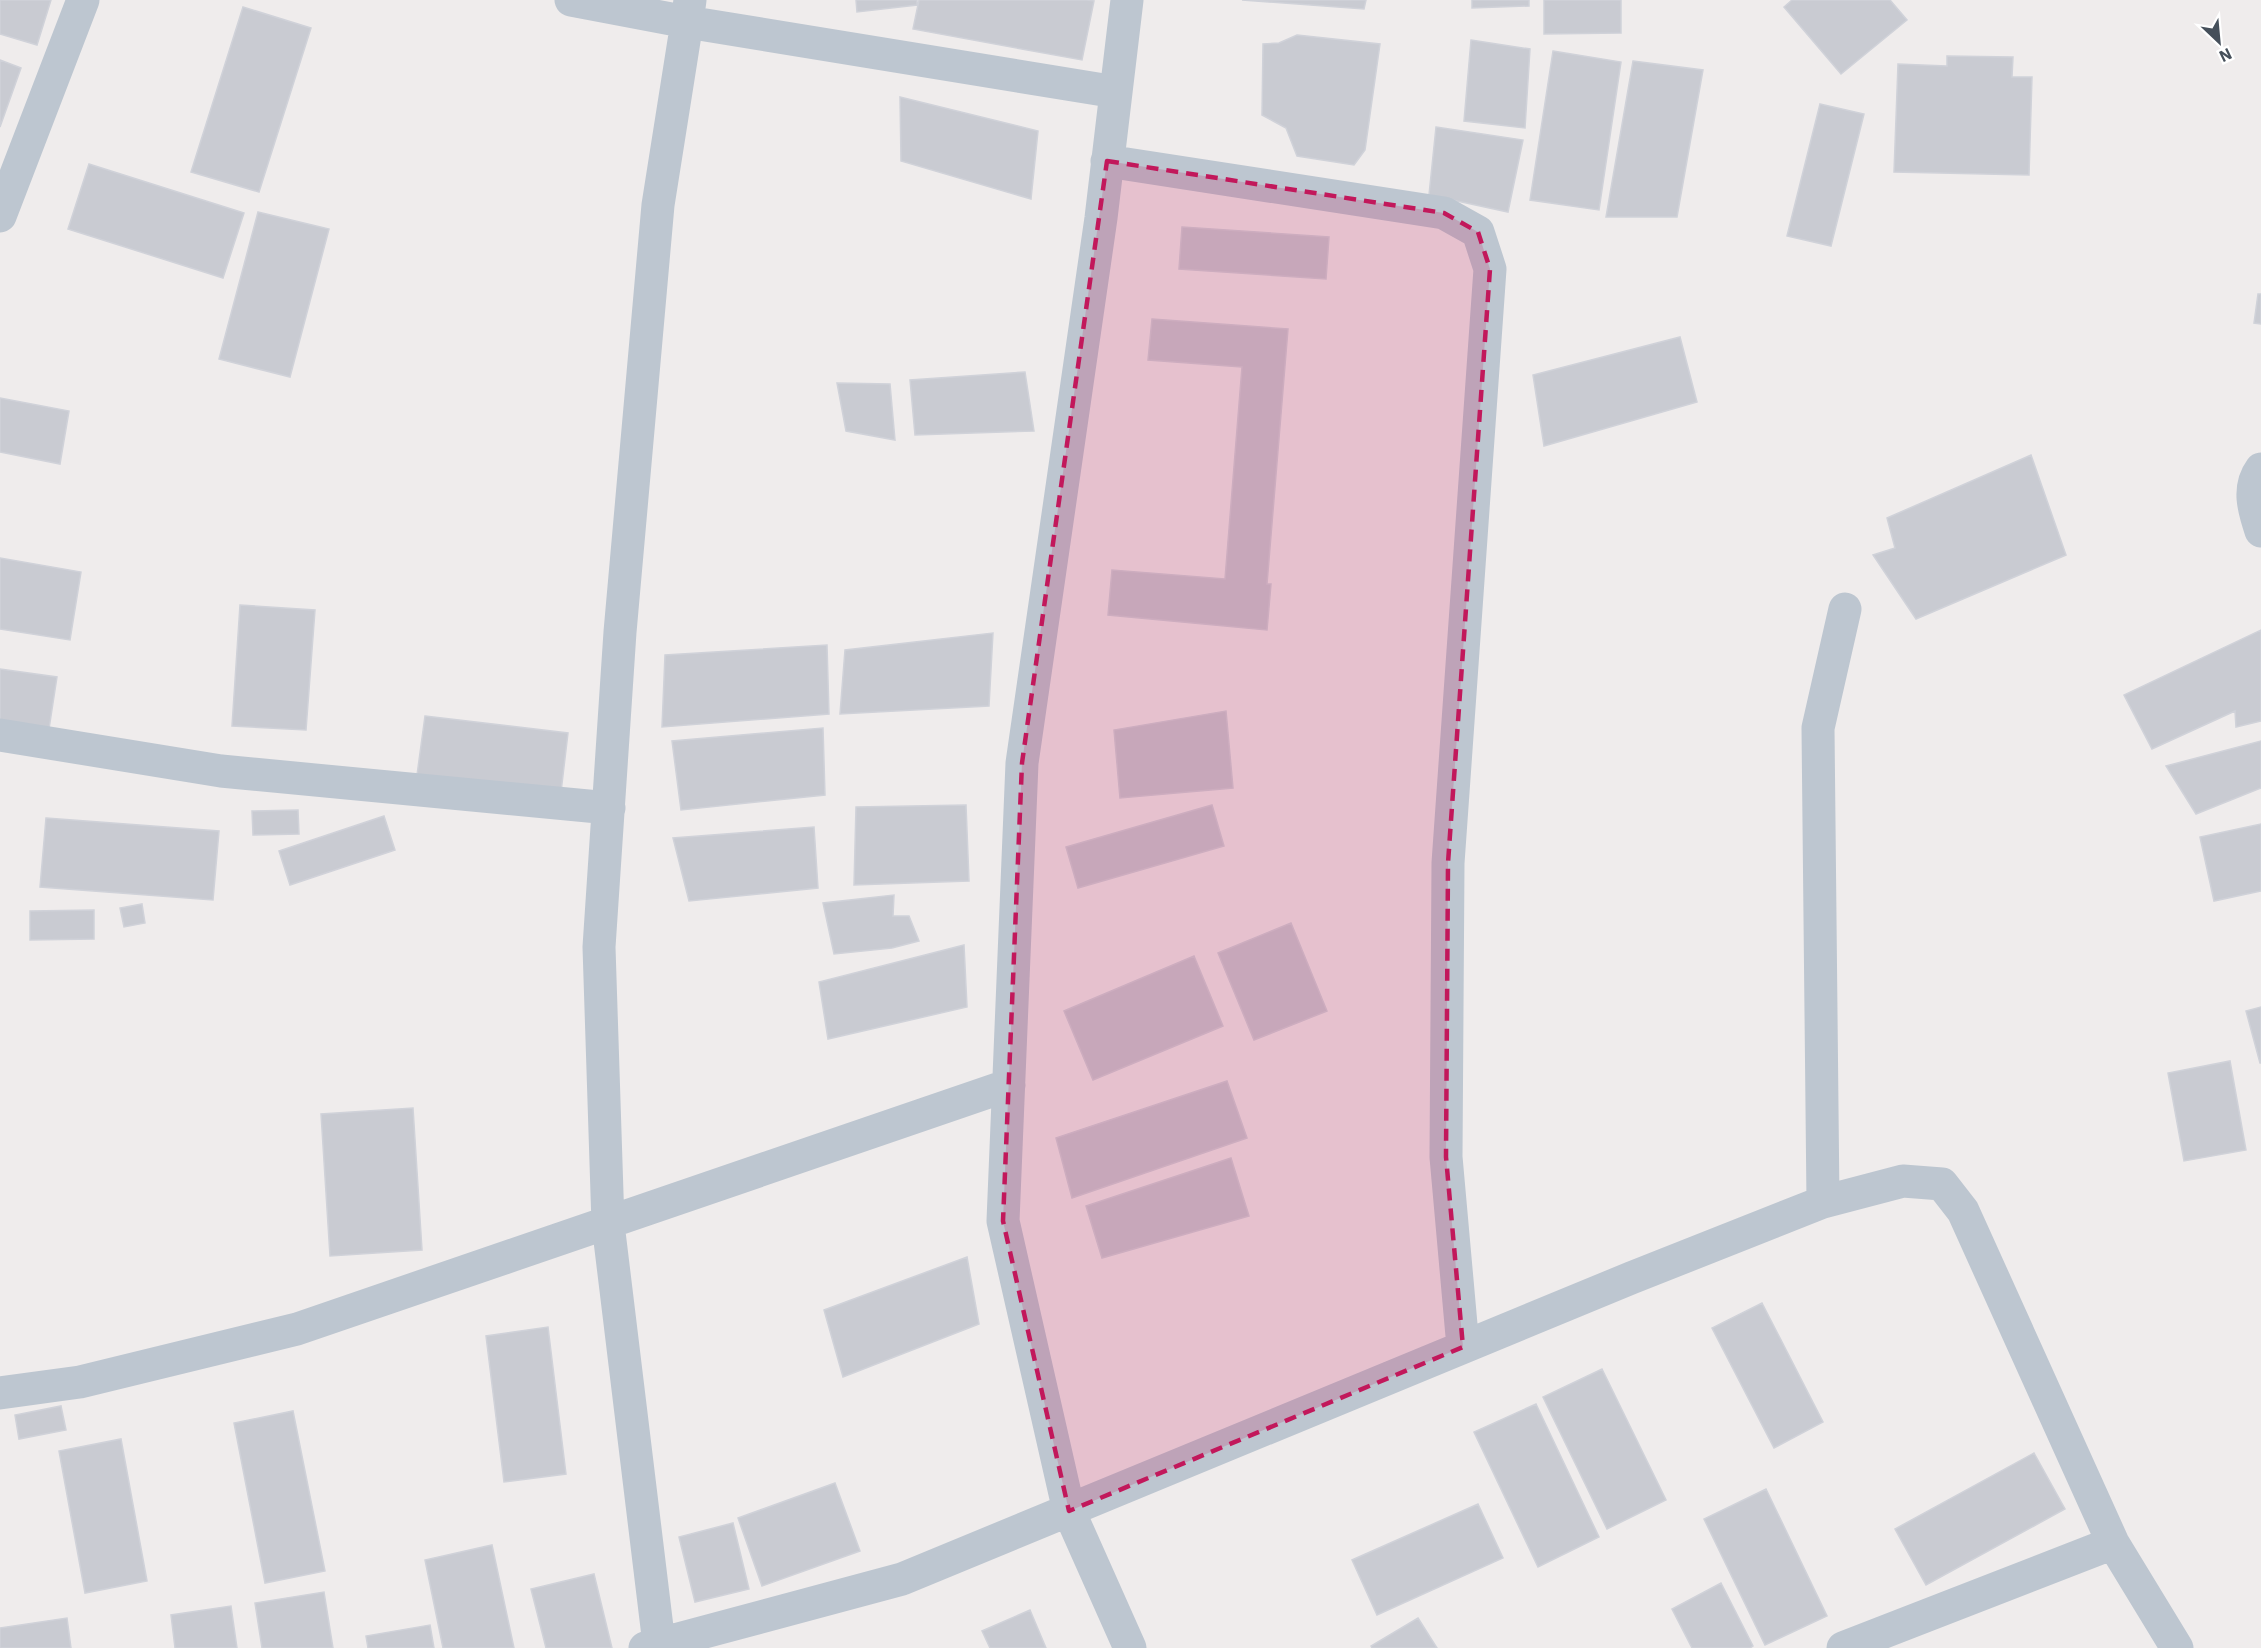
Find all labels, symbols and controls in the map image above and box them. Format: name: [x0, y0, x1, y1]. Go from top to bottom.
north arrow: [2189, 12, 2249, 72]
text: N: [2216, 44, 2235, 67]

